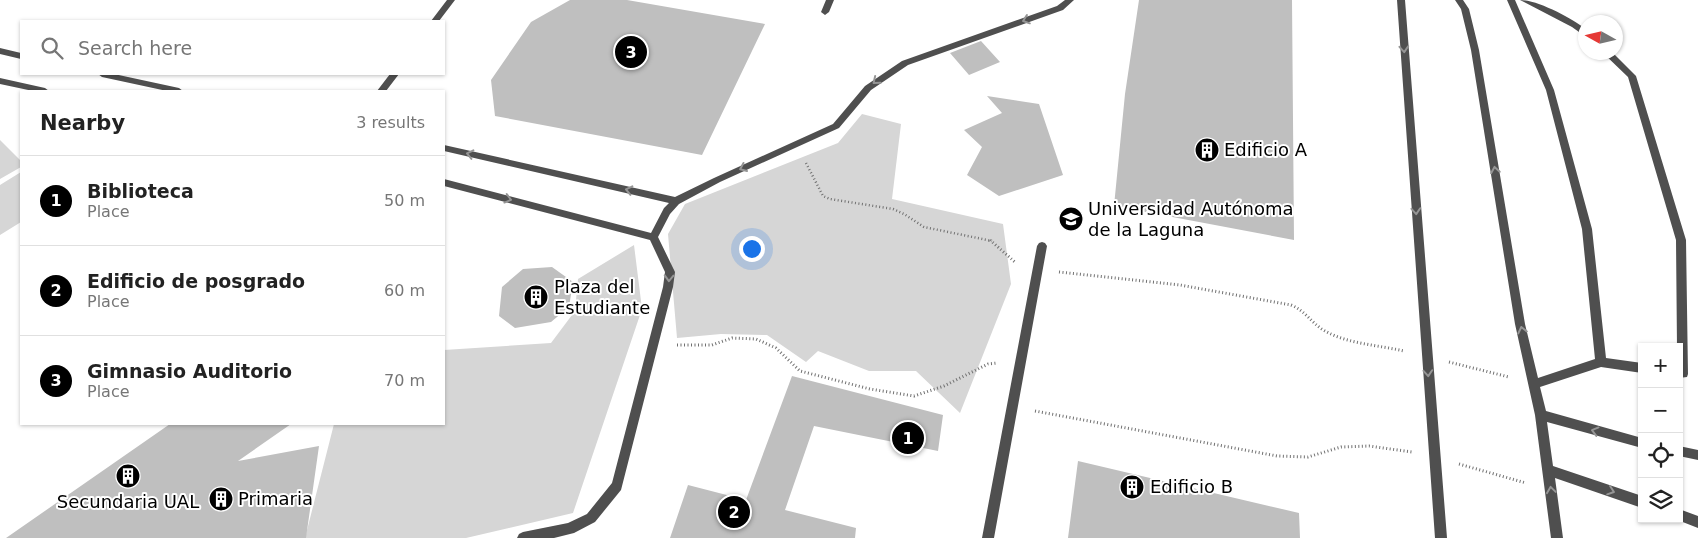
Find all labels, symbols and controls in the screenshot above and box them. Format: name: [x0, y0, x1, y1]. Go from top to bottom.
one-way arrow: [1022, 14, 1030, 24]
north arrow: [1578, 15, 1623, 60]
search box: [20, 20, 445, 75]
pin: 3: [615, 33, 647, 71]
icon: search: [38, 34, 66, 62]
text: Search here: [78, 37, 192, 59]
one-way arrow: [1399, 45, 1410, 53]
one-way arrow: [873, 76, 882, 85]
text: Nearby: [40, 111, 125, 135]
text: 3 results: [356, 113, 425, 132]
building icon: Edificio A: [1194, 137, 1220, 163]
place label: Edificio A: [1224, 139, 1308, 160]
one-way arrow: [466, 149, 475, 160]
one-way arrow: [739, 162, 748, 173]
one-way arrow: [1490, 165, 1501, 173]
text: Biblioteca: [87, 180, 194, 202]
one-way arrow: [624, 185, 633, 196]
text: 1: [50, 191, 62, 210]
text: 50 m: [384, 191, 425, 210]
one-way arrow: [503, 193, 512, 204]
place label: Universidad Autónoma de la Laguna: [1088, 198, 1293, 240]
text: Place: [87, 202, 130, 221]
school or university icon: Universidad Autónoma de la Laguna: [1058, 206, 1084, 232]
one-way arrow: [1410, 207, 1421, 215]
your location: [739, 236, 765, 262]
text: Edificio de posgrado: [87, 270, 305, 292]
one-way arrow: [663, 275, 674, 283]
place label: Plaza del Estudiante: [554, 276, 650, 318]
text: 2: [50, 281, 62, 300]
text: 60 m: [384, 281, 425, 300]
building icon: Plaza del Estudiante: [523, 284, 549, 310]
text: Place: [87, 292, 130, 311]
one-way arrow: [1517, 326, 1528, 335]
map controls: [1638, 343, 1683, 523]
button: +: [1638, 343, 1683, 388]
text: Gimnasio Auditorio: [87, 360, 292, 382]
one-way arrow: [1422, 369, 1433, 377]
text: 3: [50, 371, 62, 390]
text: 70 m: [384, 371, 425, 390]
text: Place: [87, 382, 130, 401]
button: −: [1638, 388, 1683, 433]
pin: 1: [892, 419, 924, 457]
one-way arrow: [1590, 426, 1599, 437]
button: locate: [1638, 433, 1683, 478]
building icon: Secundaria UAL: [115, 463, 141, 489]
building icon: Edificio B: [1119, 474, 1145, 500]
place label: Edificio B: [1150, 476, 1233, 497]
button: layers: [1638, 478, 1683, 523]
one-way arrow: [1546, 485, 1557, 493]
building icon: Primaria: [208, 486, 234, 512]
one-way arrow: [1606, 486, 1614, 496]
place label: Primaria: [238, 488, 313, 509]
place label: Secundaria UAL: [57, 491, 199, 512]
pin: 2: [718, 493, 750, 531]

